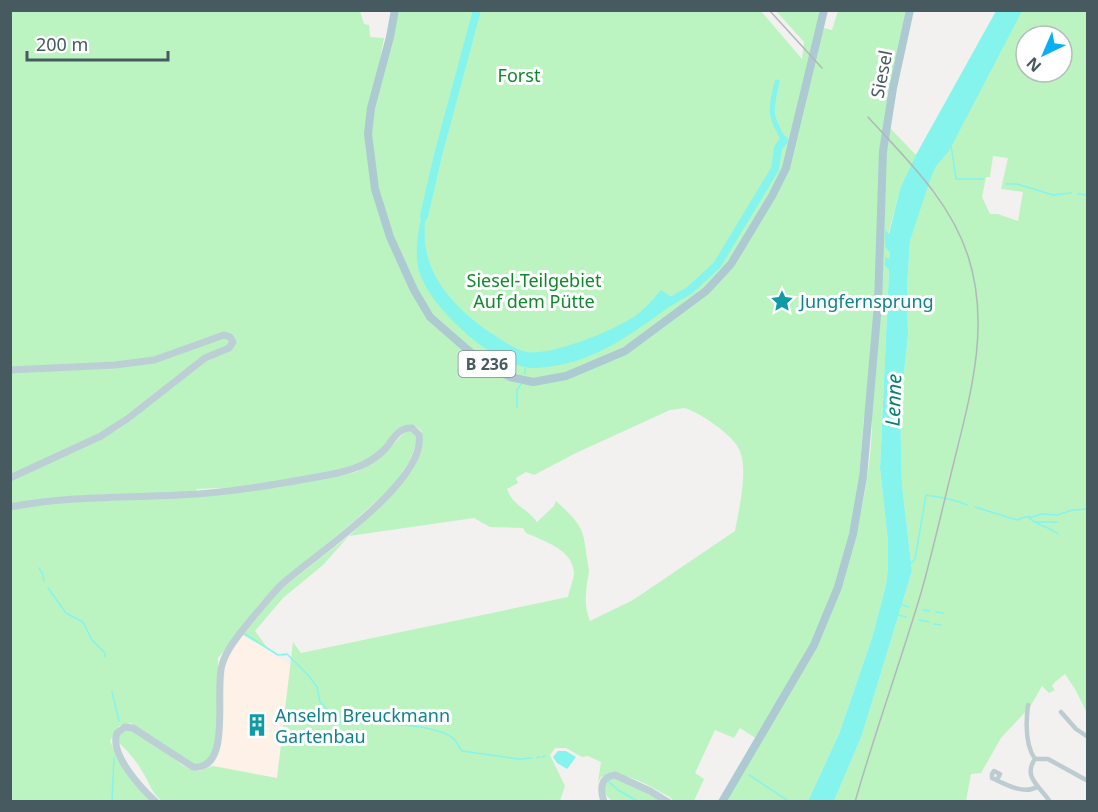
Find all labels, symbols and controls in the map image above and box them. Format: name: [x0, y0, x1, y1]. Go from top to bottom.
scale bar: [27, 24, 168, 62]
north arrow: [1014, 24, 1074, 84]
text: 200 m: [36, 32, 88, 56]
street label: Siesel: [865, 48, 897, 100]
text: N: [1021, 52, 1046, 77]
park label: Forst: [498, 63, 541, 87]
park label: Siesel-Teilgebiet Auf dem Pütte: [467, 268, 602, 313]
place icon: Jungfernsprung: [769, 288, 795, 314]
place label: Jungfernsprung: [798, 289, 934, 313]
road number: B 236: [458, 351, 516, 377]
water label: Lenne: [879, 373, 907, 427]
place label: Anselm Breuckmann Gartenbau: [275, 703, 450, 748]
building icon: Anselm Breuckmann Gartenbau: [244, 712, 270, 738]

